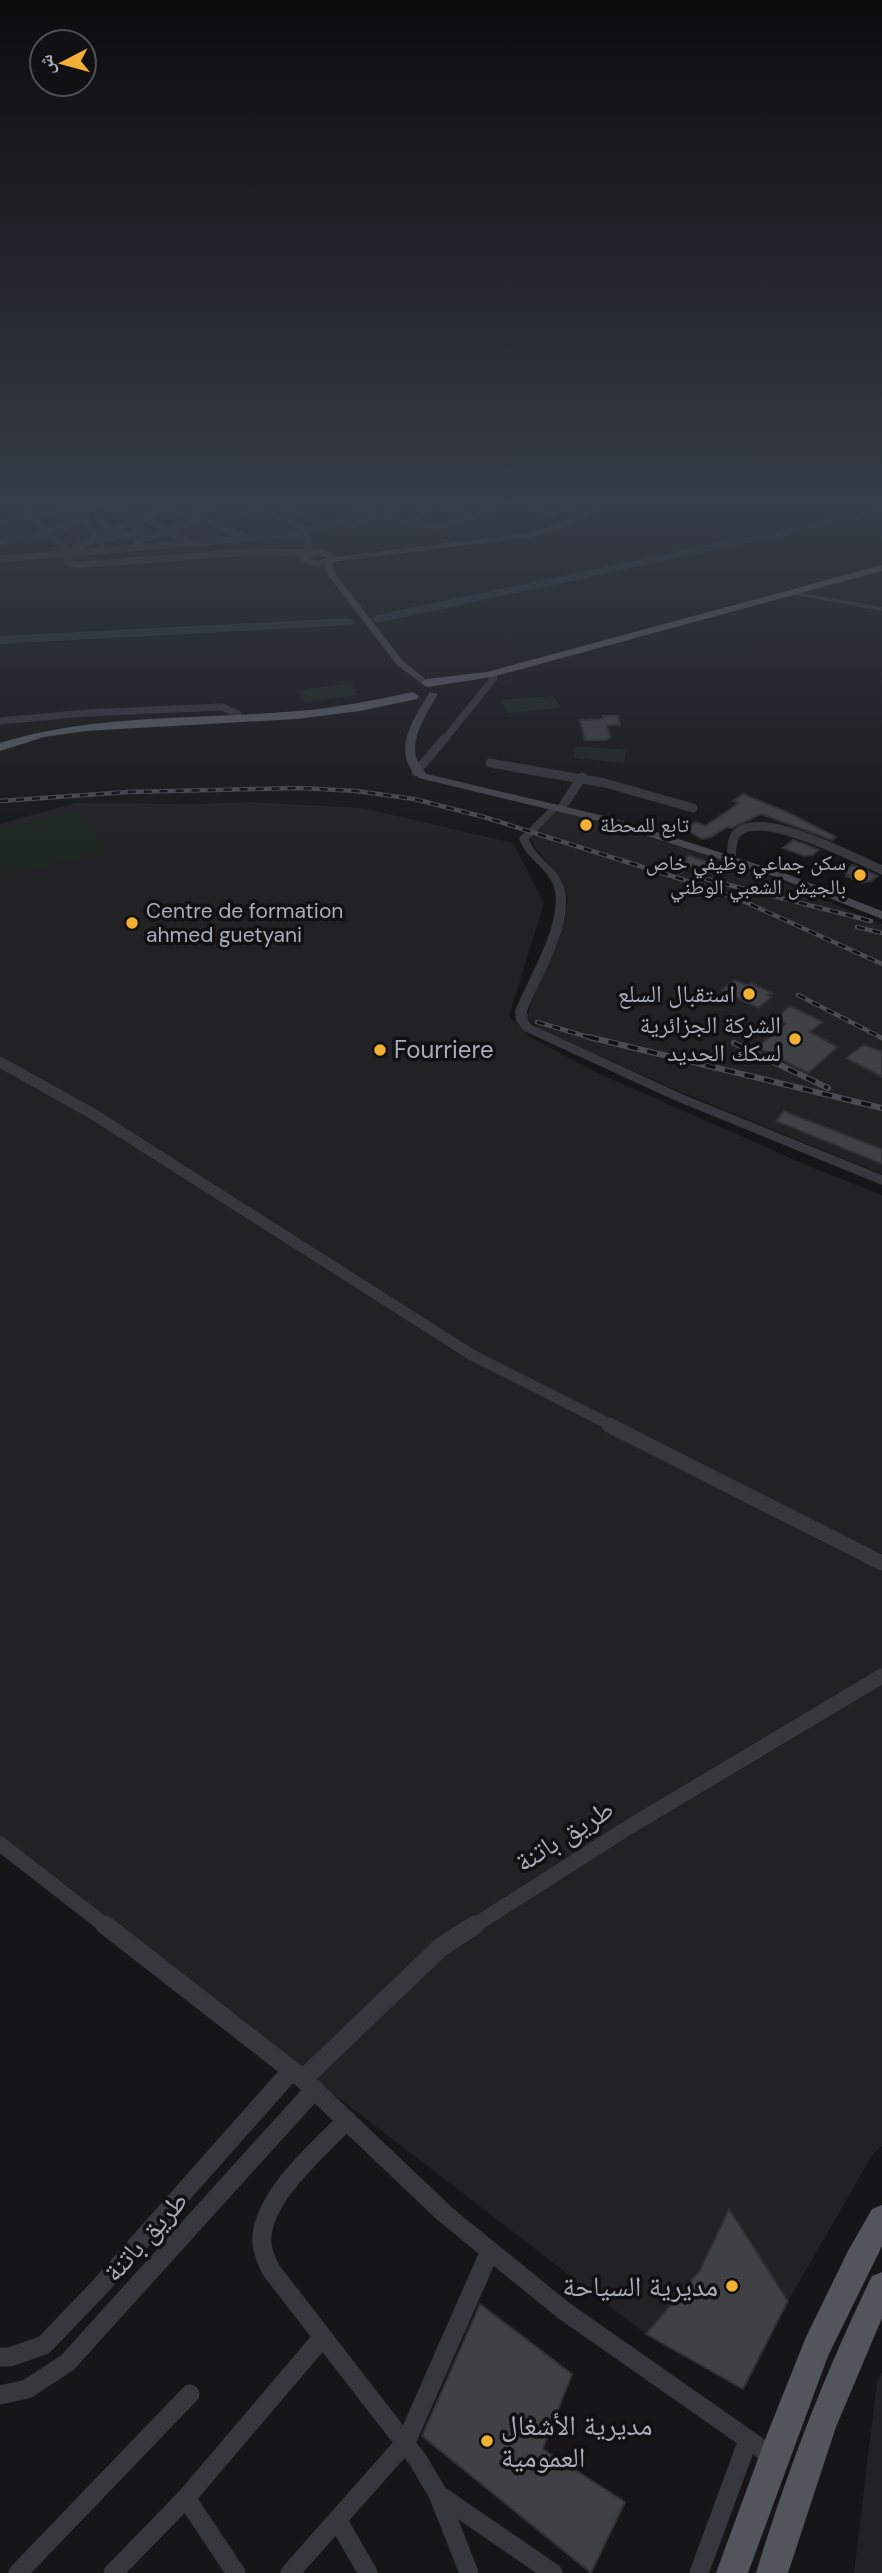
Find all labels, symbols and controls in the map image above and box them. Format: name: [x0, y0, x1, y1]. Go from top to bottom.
north arrow: [28, 28, 98, 98]
text: ش: [33, 53, 60, 76]
place label: تابع للمحطة: [600, 811, 689, 839]
marker: تابع للمحطة: [578, 817, 594, 833]
place label: سكن جماعي وظيفي خاص بالجيش الشعبي الوطني: [646, 849, 846, 903]
marker: سكن جماعي وظيفي خاص بالجيش الشعبي الوطني: [852, 867, 868, 883]
place label: Centre de formation ahmed guetyani: [146, 897, 343, 949]
marker: Centre de formation ahmed guetyani: [124, 915, 140, 931]
place label: استقبال السلع: [618, 978, 735, 1009]
marker: استقبال السلع: [741, 986, 757, 1002]
place label: الشركة الجزائرية لسكك الحديد: [640, 1009, 781, 1068]
marker: الشركة الجزائرية لسكك الحديد: [787, 1031, 803, 1047]
place label: Fourriere: [394, 1034, 494, 1065]
marker: Fourriere: [372, 1042, 388, 1058]
street label: طريق باتنة: [508, 1791, 621, 1880]
street label: طريق باتنة: [95, 2183, 196, 2290]
place label: مديرية السياحة: [563, 2268, 718, 2305]
marker: مديرية السياحة: [724, 2278, 740, 2294]
place label: مديرية الأشغال العمومية: [501, 2407, 653, 2476]
marker: مديرية الأشغال العمومية: [479, 2433, 495, 2449]

